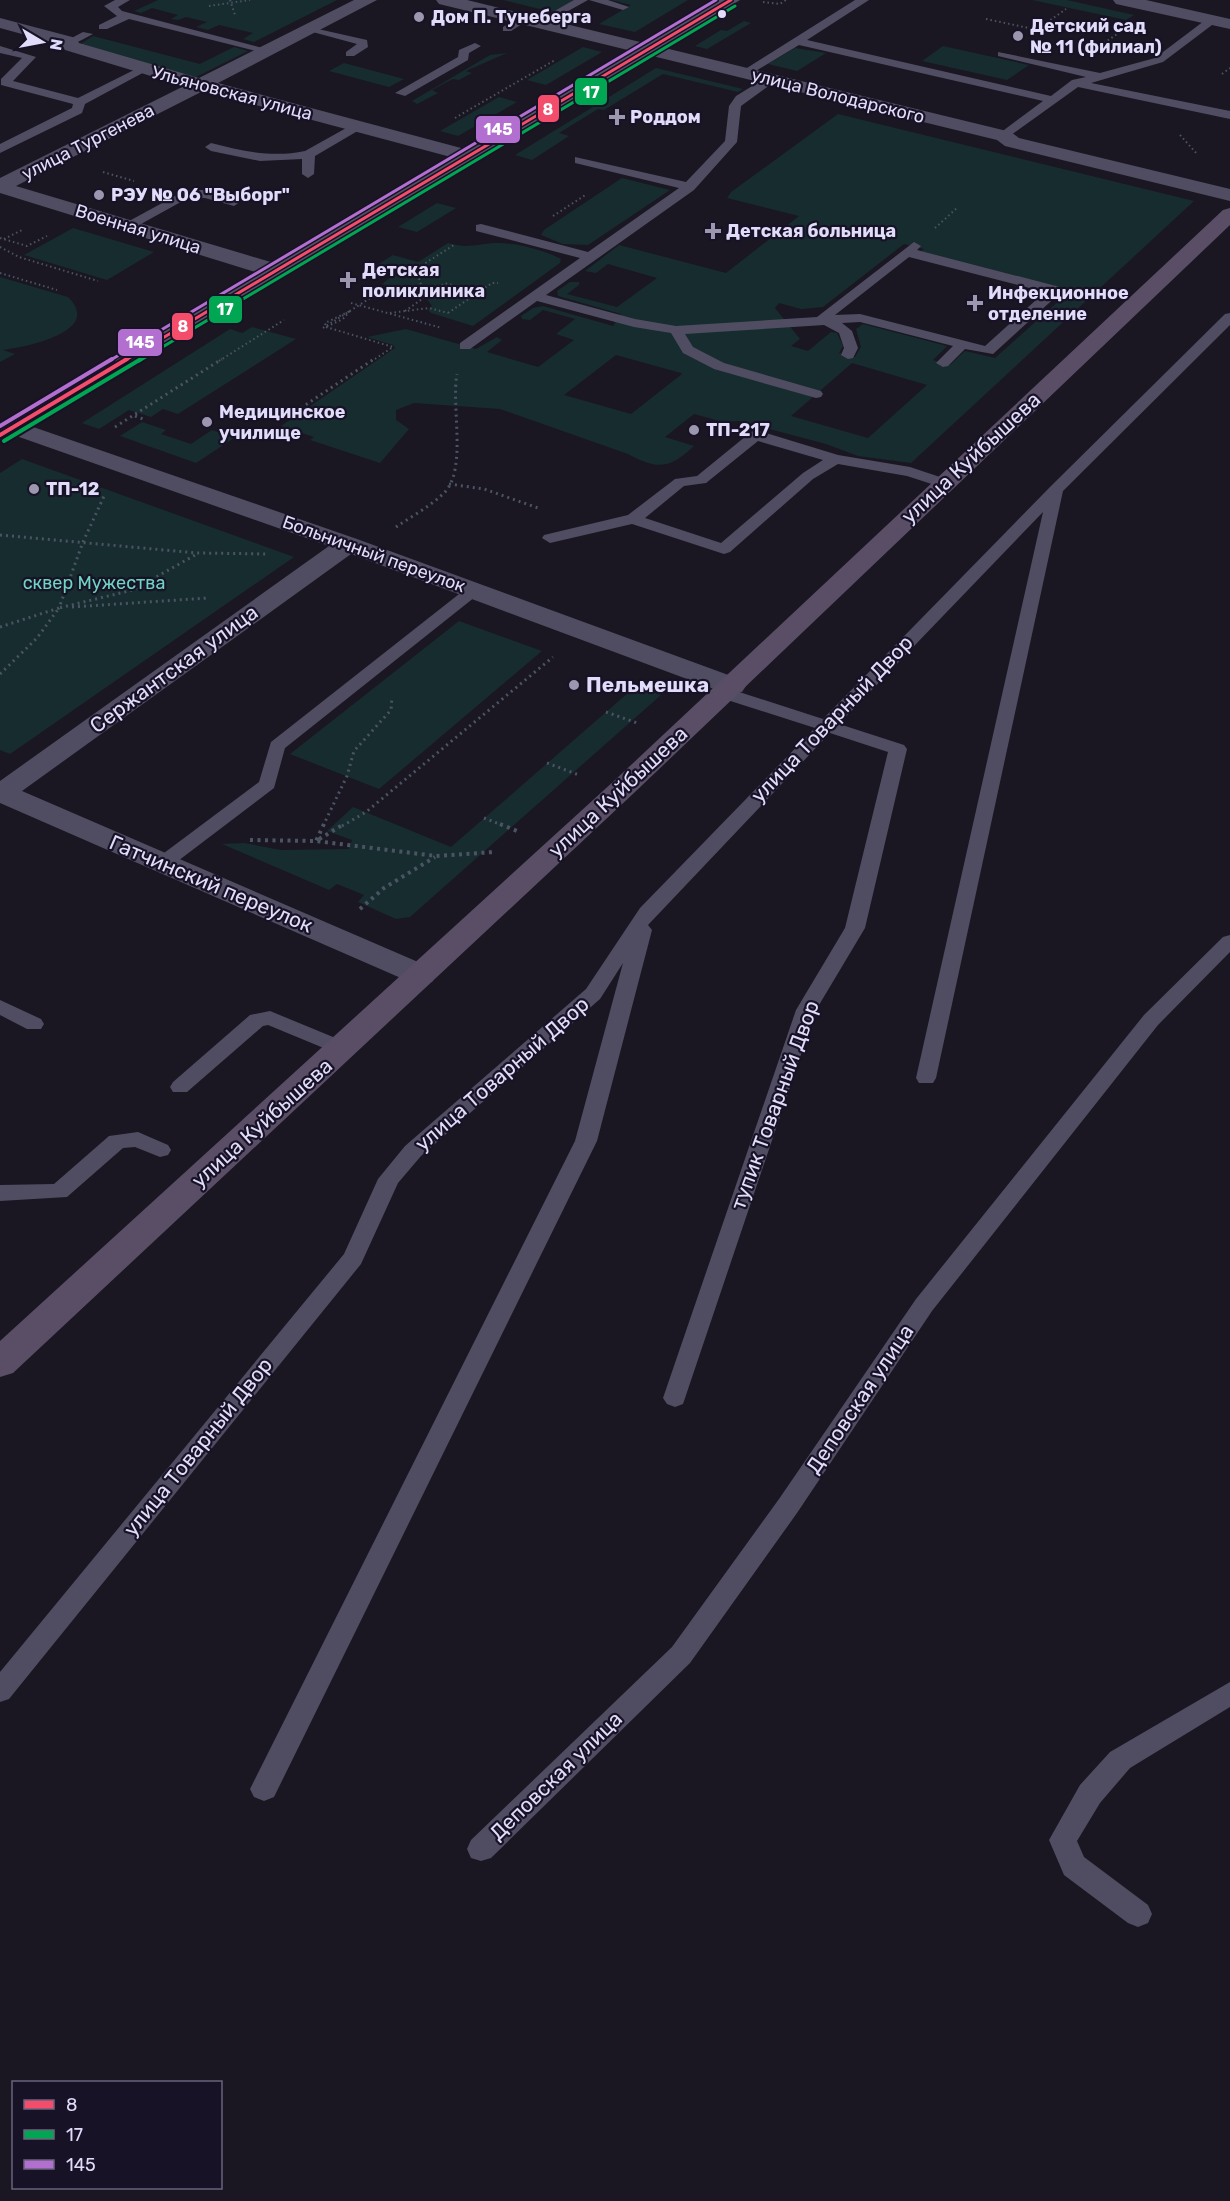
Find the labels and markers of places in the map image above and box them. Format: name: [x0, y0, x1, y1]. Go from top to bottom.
place label: Дом П. Тунеберга: [431, 6, 591, 28]
unlabelled marker: [716, 8, 728, 20]
marker: Дом П. Тунеберга: [412, 10, 426, 24]
place label: Детский сад № 11 (филиал): [1030, 15, 1162, 58]
marker: Детский сад № 11 (филиал): [1011, 29, 1025, 43]
place label: Роддом: [630, 106, 701, 128]
marker: Роддом: [608, 108, 626, 126]
place label: РЭУ № 06 "Выборг": [111, 184, 290, 206]
marker: РЭУ № 06 "Выборг": [92, 188, 106, 202]
place label: Детская больница: [726, 220, 896, 242]
marker: Детская больница: [704, 222, 722, 240]
place label: Детская поликлиника: [362, 259, 485, 302]
marker: Детская поликлиника: [339, 271, 357, 289]
place label: Инфекционное отделение: [988, 282, 1129, 325]
marker: Инфекционное отделение: [966, 294, 984, 312]
place label: Медицинское училище: [219, 401, 346, 444]
marker: Медицинское училище: [200, 415, 214, 429]
place label: ТП-217: [706, 419, 770, 441]
marker: ТП-217: [687, 423, 701, 437]
place label: ТП-12: [46, 478, 99, 500]
marker: ТП-12: [27, 482, 41, 496]
place label: Пельмешка: [586, 672, 709, 697]
marker: Пельмешка: [567, 678, 581, 692]

